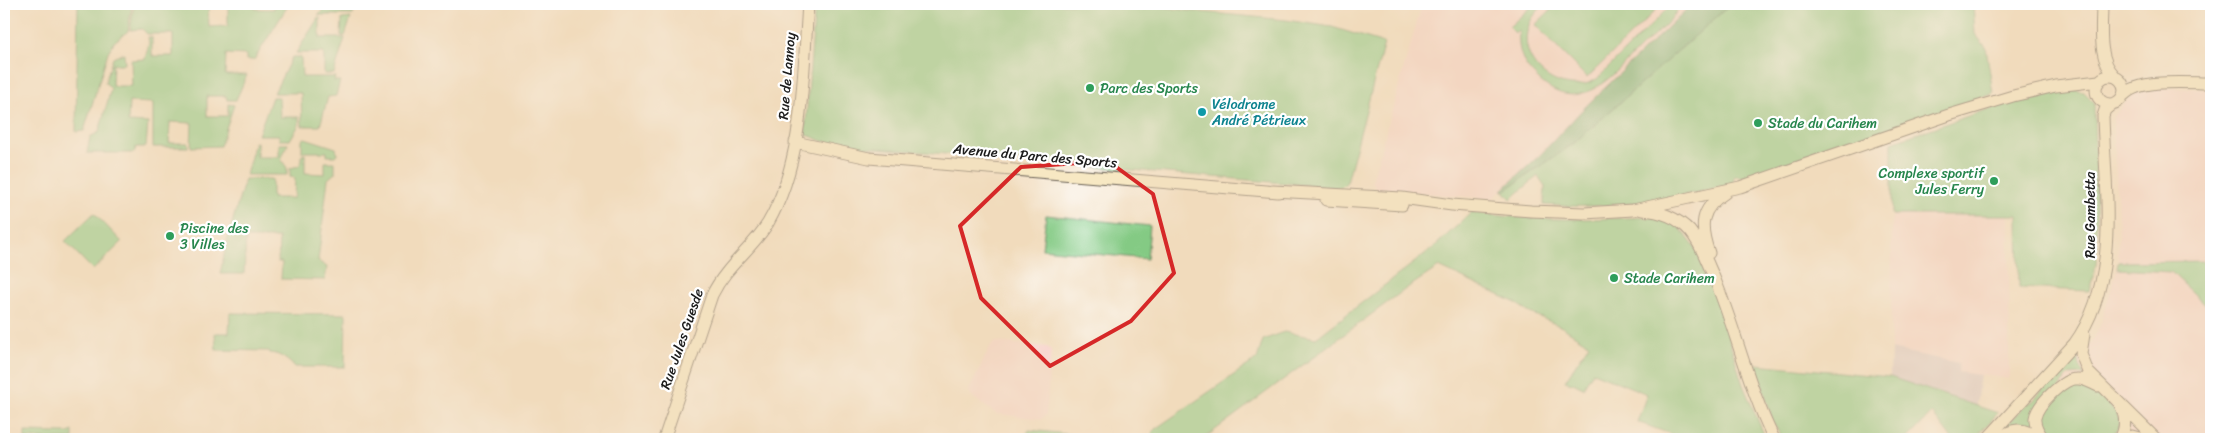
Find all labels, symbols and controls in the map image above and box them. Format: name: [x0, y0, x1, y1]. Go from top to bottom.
street label: Rue de Lannoy: [771, 31, 803, 121]
place label: Parc des Sports: [1100, 76, 1199, 101]
marker: Parc des Sports: [1084, 82, 1096, 94]
place label: Vélodrome André Pétrieux: [1211, 92, 1307, 133]
marker: Vélodrome André Pétrieux: [1196, 106, 1208, 118]
place label: Stade du Carihem: [1768, 111, 1877, 136]
marker: Stade du Carihem: [1752, 117, 1764, 129]
street label: Avenue du Parc des Sports: [951, 136, 1119, 176]
place label: Complexe sportif Jules Ferry: [1879, 161, 1986, 202]
street label: Rue Gambetta: [2078, 171, 2103, 258]
marker: Complexe sportif Jules Ferry: [1988, 175, 2000, 187]
place label: Piscine des 3 Villes: [180, 216, 249, 257]
marker: Piscine des 3 Villes: [164, 230, 176, 242]
place label: Stade Carihem: [1624, 266, 1715, 291]
marker: Stade Carihem: [1608, 272, 1620, 284]
street label: Rue Jules Guesde: [653, 285, 711, 393]

